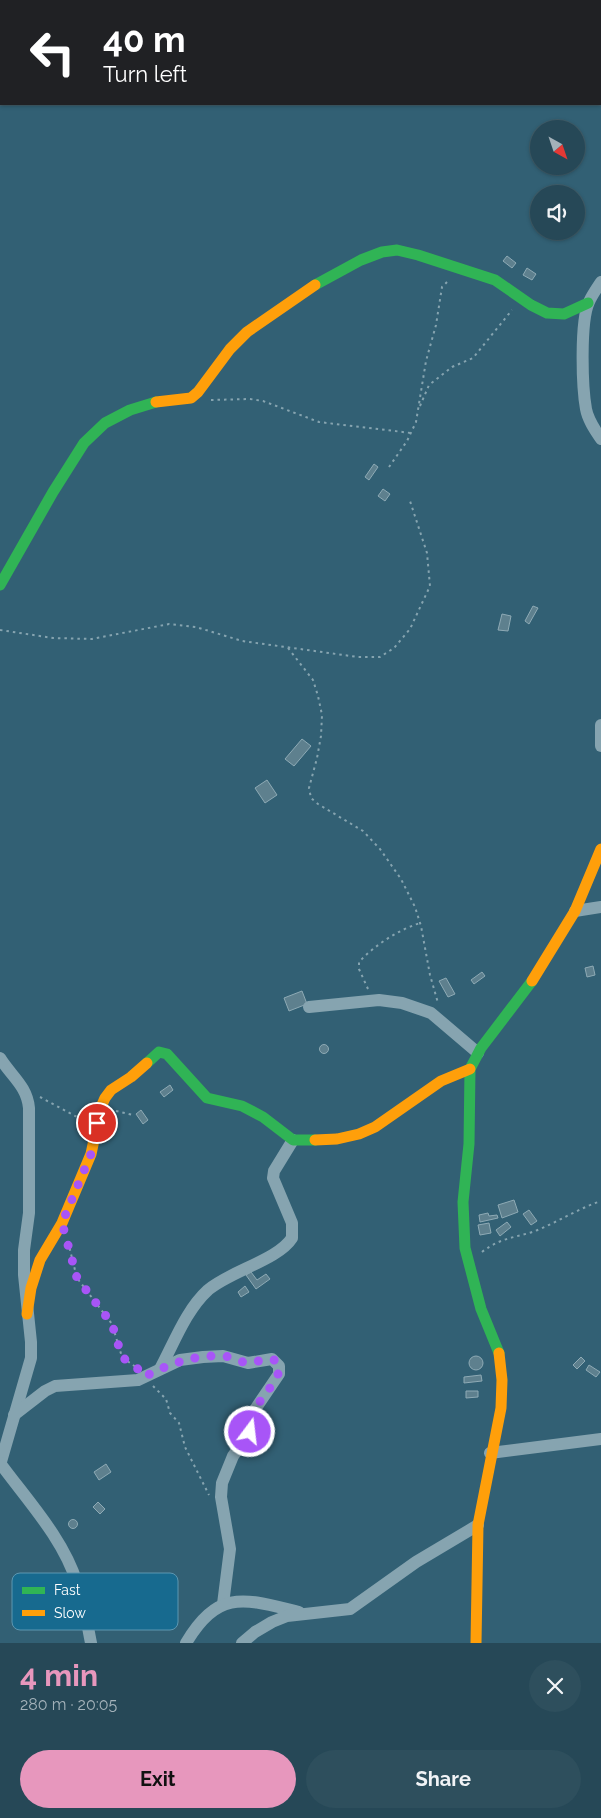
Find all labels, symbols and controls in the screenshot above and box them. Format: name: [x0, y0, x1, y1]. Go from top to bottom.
text: 40 m: [103, 19, 185, 60]
icon: left: [20, 20, 85, 85]
text: Turn left: [103, 61, 187, 87]
north arrow: [530, 120, 585, 175]
map controls: [530, 120, 585, 240]
button: sound: [530, 185, 585, 240]
pin: [76, 1102, 118, 1144]
icon: arrive: [83, 1109, 111, 1137]
position arrow: [223, 1405, 275, 1457]
legend: [12, 1573, 178, 1630]
text: Fast: [54, 1582, 81, 1598]
text: Slow: [54, 1605, 86, 1621]
text: 4 min: [20, 1658, 98, 1693]
button: close: [529, 1660, 581, 1712]
text: 280 m · 20:05: [20, 1695, 117, 1714]
button: Exit: [20, 1750, 296, 1808]
button: Share: [306, 1750, 581, 1808]

